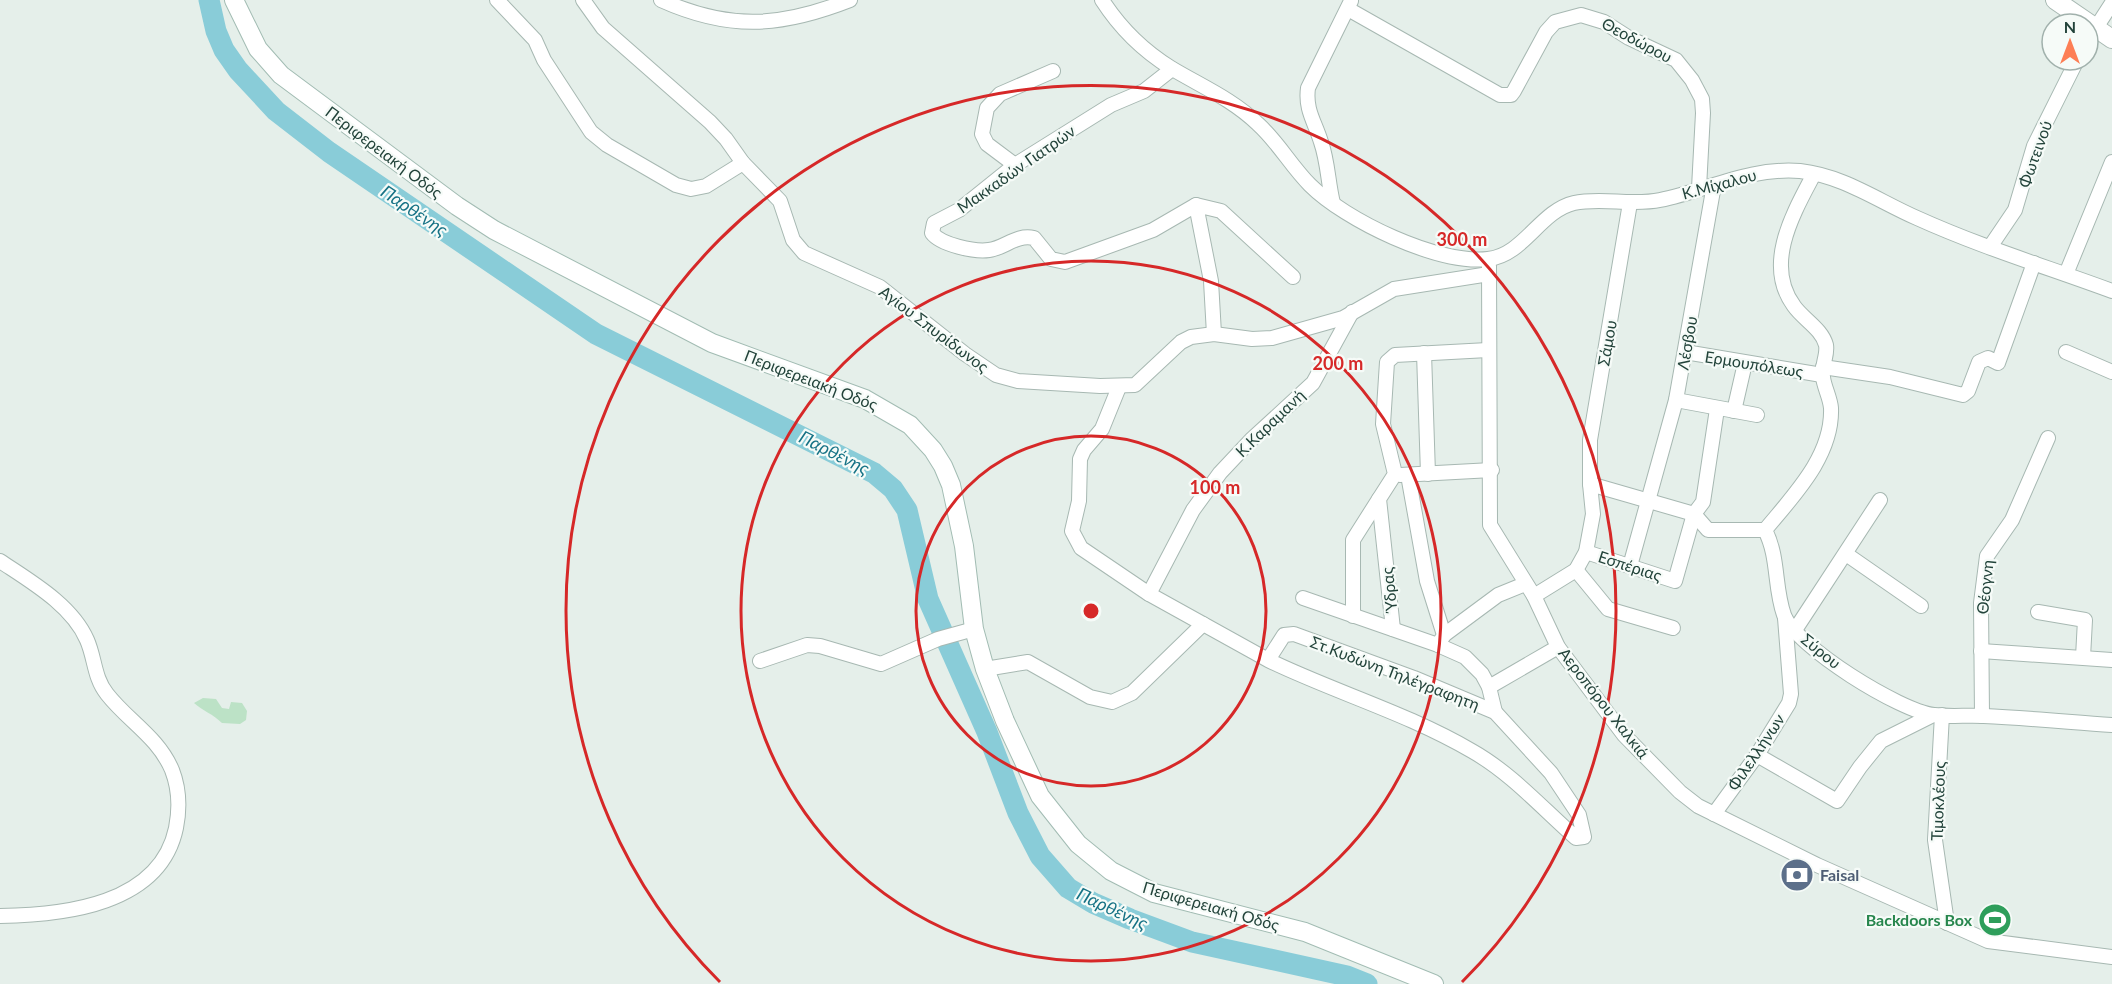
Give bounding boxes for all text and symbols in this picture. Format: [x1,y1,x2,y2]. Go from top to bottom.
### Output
north arrow [2040,12,2100,72]
street label: Θεοδώρου [1599,13,1676,66]
text: N [2064,17,2076,36]
street label: Περιφερειακή Οδός [322,102,447,202]
street label: Φωτεινού [2014,118,2055,190]
street label: Μακκαδών Γιατρών [953,121,1078,216]
street label: Κ.Μίχαλου [1679,164,1758,203]
water label: Παρθένης [377,180,452,241]
text: 300 m [1437,228,1487,250]
street label: Αγίου Σπυρίδωνος [876,281,993,376]
street label: Λέσβου [1672,315,1701,371]
street label: Σάμου [1593,318,1620,367]
street label: Περιφερειακή Οδός [742,345,881,414]
street label: Ερμουπόλεως [1704,346,1805,381]
text: 200 m [1313,352,1363,374]
street label: Κ.Καραμανή [1231,385,1308,460]
water label: Παρθένης [796,425,873,479]
text: 100 m [1190,476,1240,498]
street label: Εσπέριας [1596,546,1665,585]
street label: Θέογνη [1972,559,1997,615]
street label: Ύδρας [1377,566,1401,615]
centre of rings [1081,601,1101,621]
street label: Σύρου [1798,629,1845,672]
street label: Στ.Κυδώνη Τηλέγραφητη [1308,631,1482,714]
street label: Αεροπόρου Χαλκιά [1555,644,1654,762]
street label: Φιλελλήνων [1723,710,1788,794]
street label: Τιμοκλέους [1927,760,1948,841]
bank icon: Faisal [1779,857,1815,893]
place label: Faisal [1820,865,1859,884]
street label: Περιφερειακή Οδός [1141,877,1282,934]
water label: Παρθένης [1074,882,1152,934]
sports icon: Backdoors Box [1977,902,2013,938]
place label: Backdoors Box [1866,910,1973,929]

